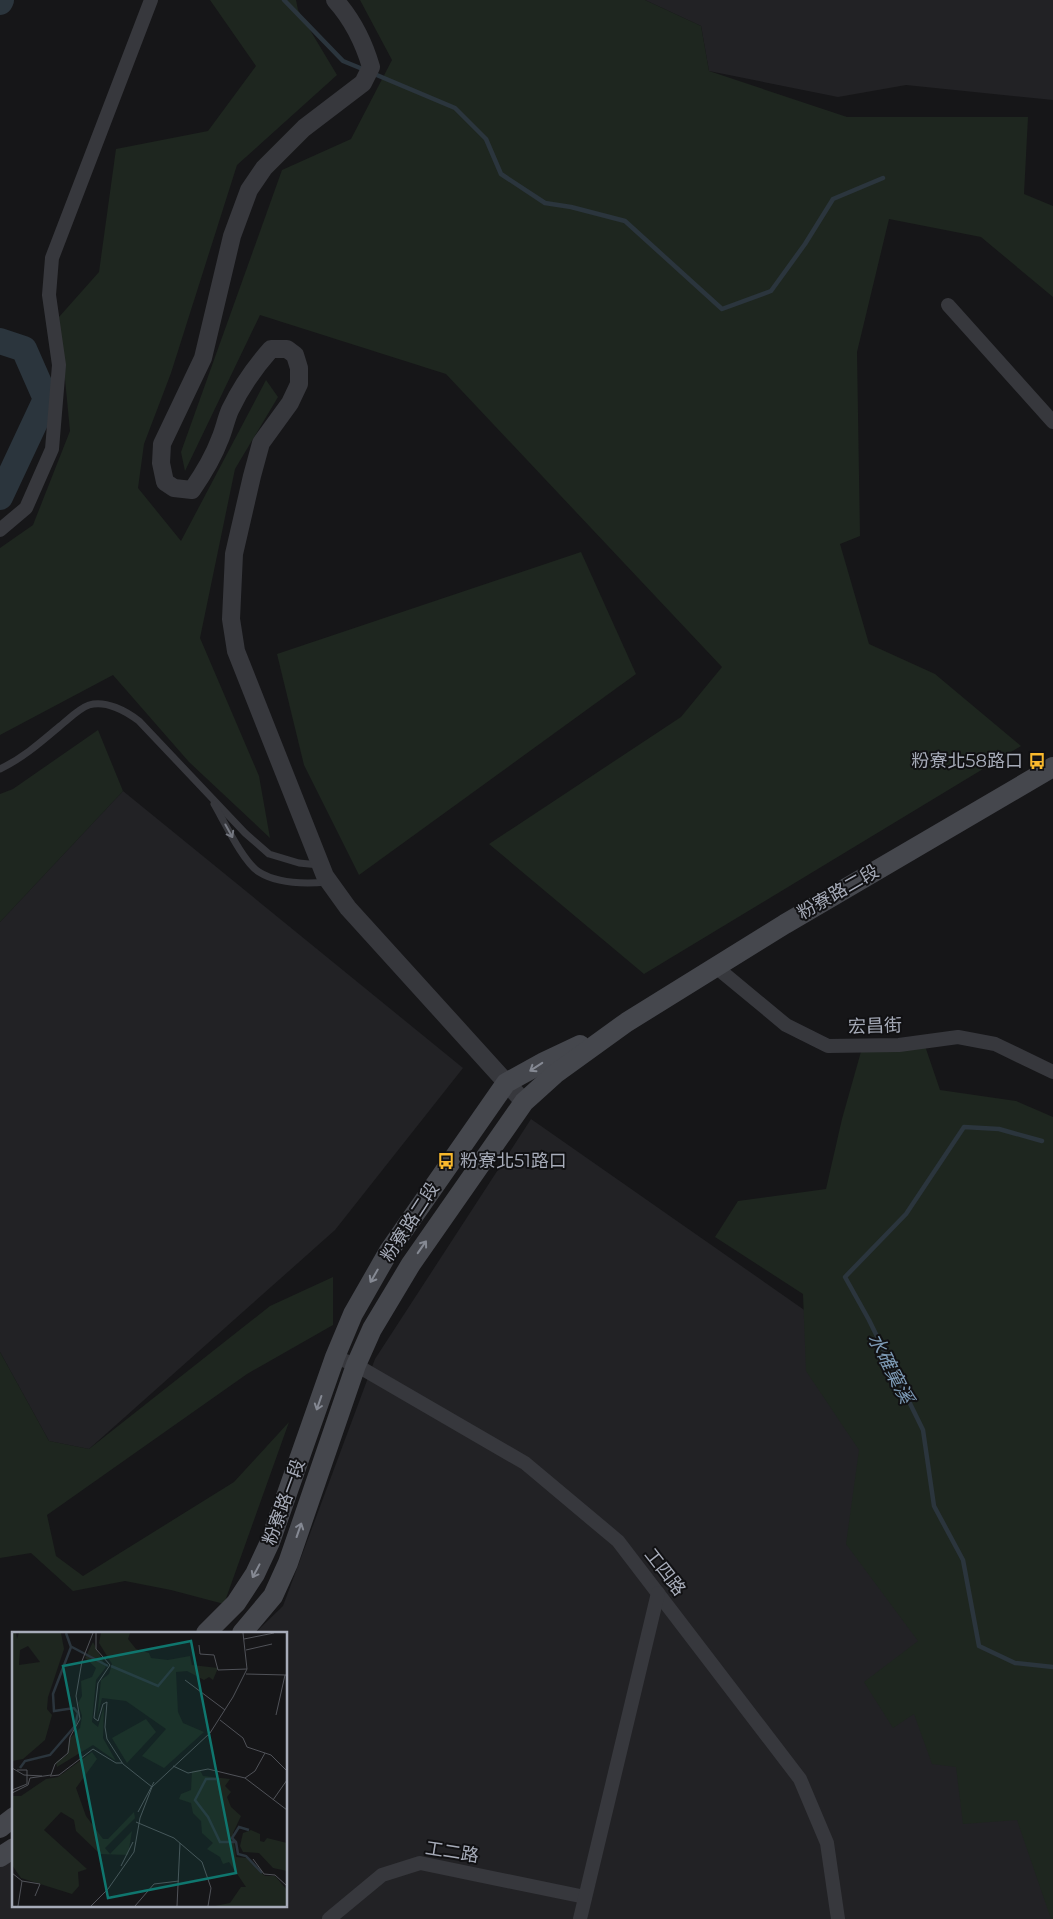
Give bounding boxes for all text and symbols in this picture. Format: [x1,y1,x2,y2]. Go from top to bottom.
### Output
place label: 粉寮北58路口 [911,750,1023,772]
bus stop icon: 粉寮北58路口 [1027,751,1047,771]
one-way arrow [225,823,235,837]
street label: 粉寮路二段 [794,860,882,924]
street label: 宏昌街 [848,1014,902,1038]
one-way arrow [529,1062,543,1072]
place label: 粉寮北51路口 [460,1150,567,1172]
bus stop icon: 粉寮北51路口 [436,1151,456,1171]
street label: 粉寮路二段 [376,1178,444,1266]
one-way arrow [417,1240,427,1254]
one-way arrow [369,1269,379,1283]
water label: 水確窠溪 [863,1329,919,1410]
one-way arrow [314,1395,323,1410]
street label: 粉寮路一段 [258,1456,310,1548]
one-way arrow [295,1523,305,1539]
street label: 工四路 [640,1544,690,1600]
one-way arrow [251,1563,260,1578]
inset map [12,1632,288,1906]
street label: 工二路 [424,1837,480,1867]

